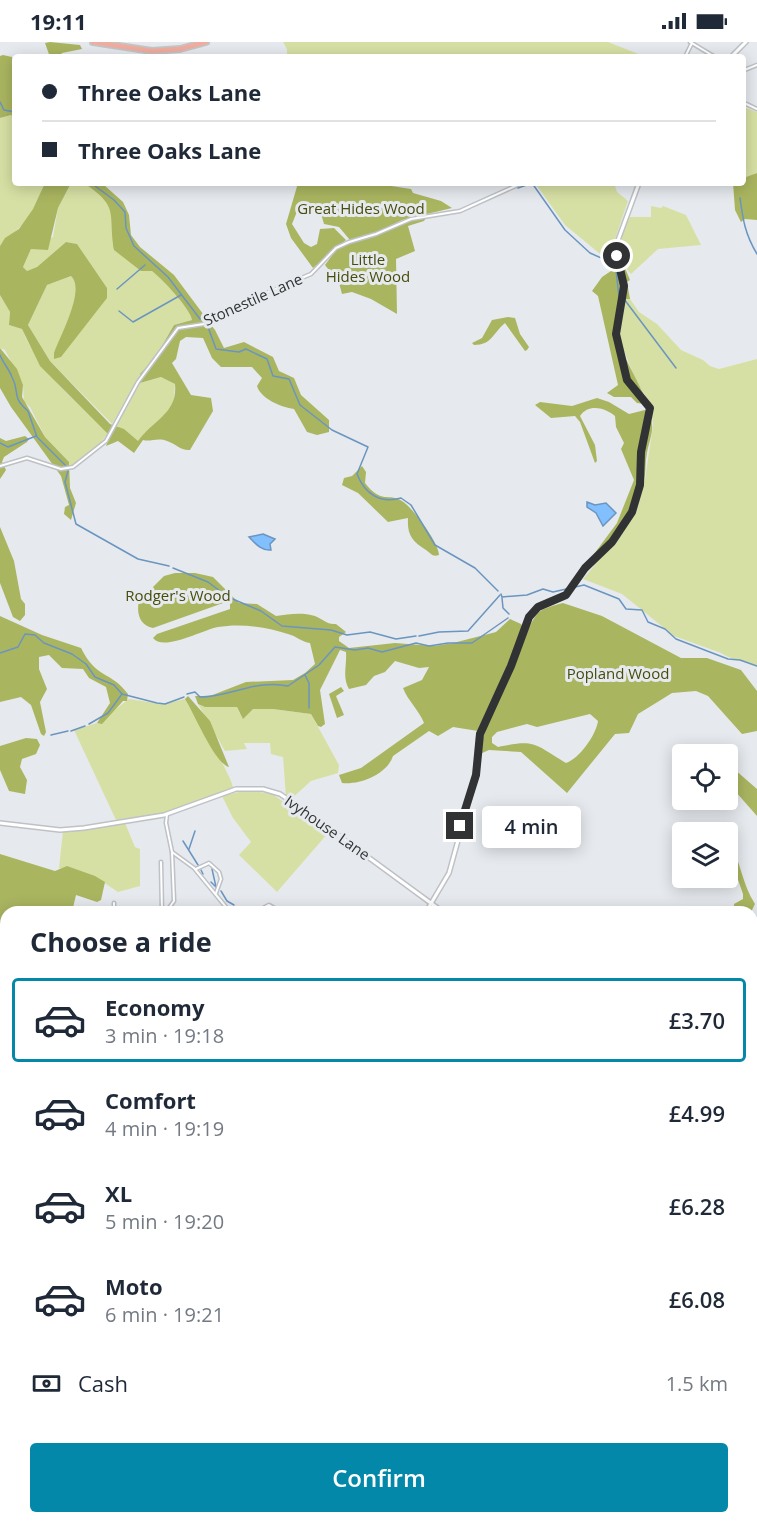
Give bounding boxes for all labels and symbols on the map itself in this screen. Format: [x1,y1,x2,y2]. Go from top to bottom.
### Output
park label: Great Hides Wood [297,198,425,218]
route start [603,242,630,269]
park label: Little Hides Wood [326,249,410,286]
street label: Stonestile Lane [200,268,305,330]
park label: Rodger's Wood [125,585,231,605]
park label: Popland Wood [567,663,669,683]
street label: Ivyhouse Lane [281,790,374,864]
callout: 4 min [481,805,580,847]
route end [446,812,473,839]

